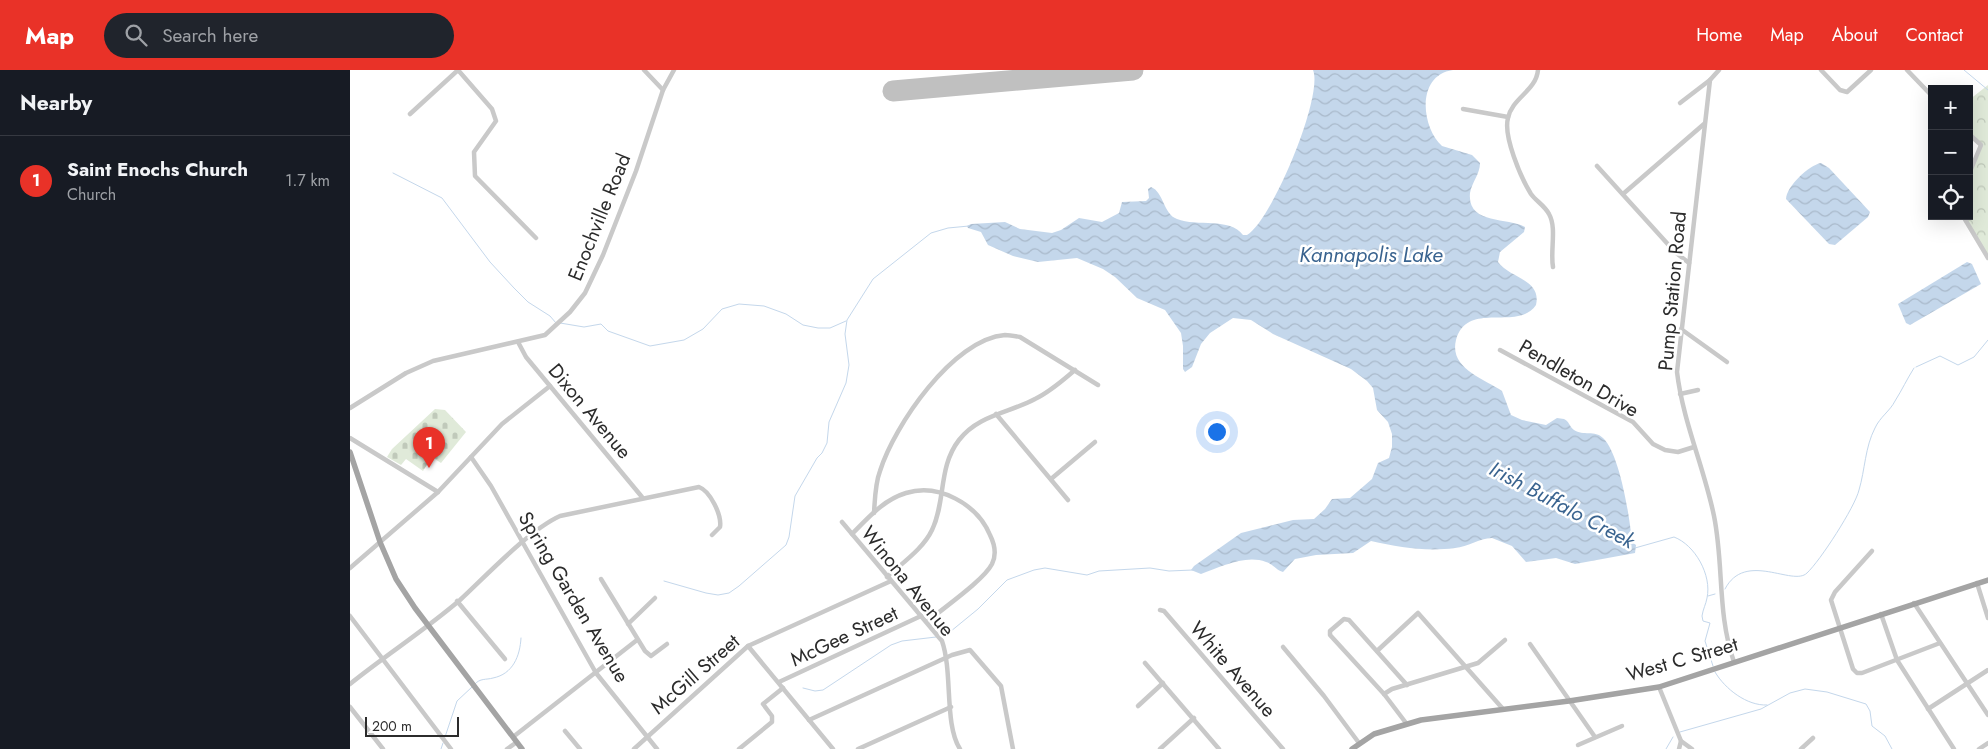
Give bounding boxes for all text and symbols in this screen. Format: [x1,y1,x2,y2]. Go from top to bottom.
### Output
search box [104,13,454,58]
text: Map [25,18,74,53]
icon: search [122,21,150,49]
text: Search here [162,22,258,49]
text: Home [1696,22,1742,48]
text: Map [1770,22,1804,48]
text: About [1832,22,1877,48]
text: Contact [1905,22,1963,48]
map controls [1928,85,1973,220]
button: + [1928,85,1973,130]
text: Nearby [20,88,92,118]
button: − [1928,130,1973,175]
street label: Enochville Road [561,149,638,285]
text: Saint Enochs Church [67,156,248,183]
text: 1 [32,169,40,192]
text: 1.7 km [285,169,330,192]
button: locate [1928,175,1973,220]
text: Church [67,183,116,206]
street label: Pump Station Road [1651,210,1694,372]
water label: Kannapolis Lake [1299,240,1443,270]
street label: Pendleton Drive [1513,332,1644,425]
street label: Dixon Avenue [541,357,638,465]
your location [1204,419,1230,445]
pin: 1 [413,427,445,468]
water label: Irish Buffalo Creek [1484,454,1641,556]
street label: Spring Garden Avenue [511,506,636,688]
street label: Winona Avenue [854,520,961,643]
street label: McGee Street [786,599,903,674]
street label: White Avenue [1183,615,1283,724]
street label: McGill Street [645,627,746,721]
street label: West C Street [1623,630,1741,689]
scale bar [365,714,459,737]
text: 200 m [372,716,412,736]

